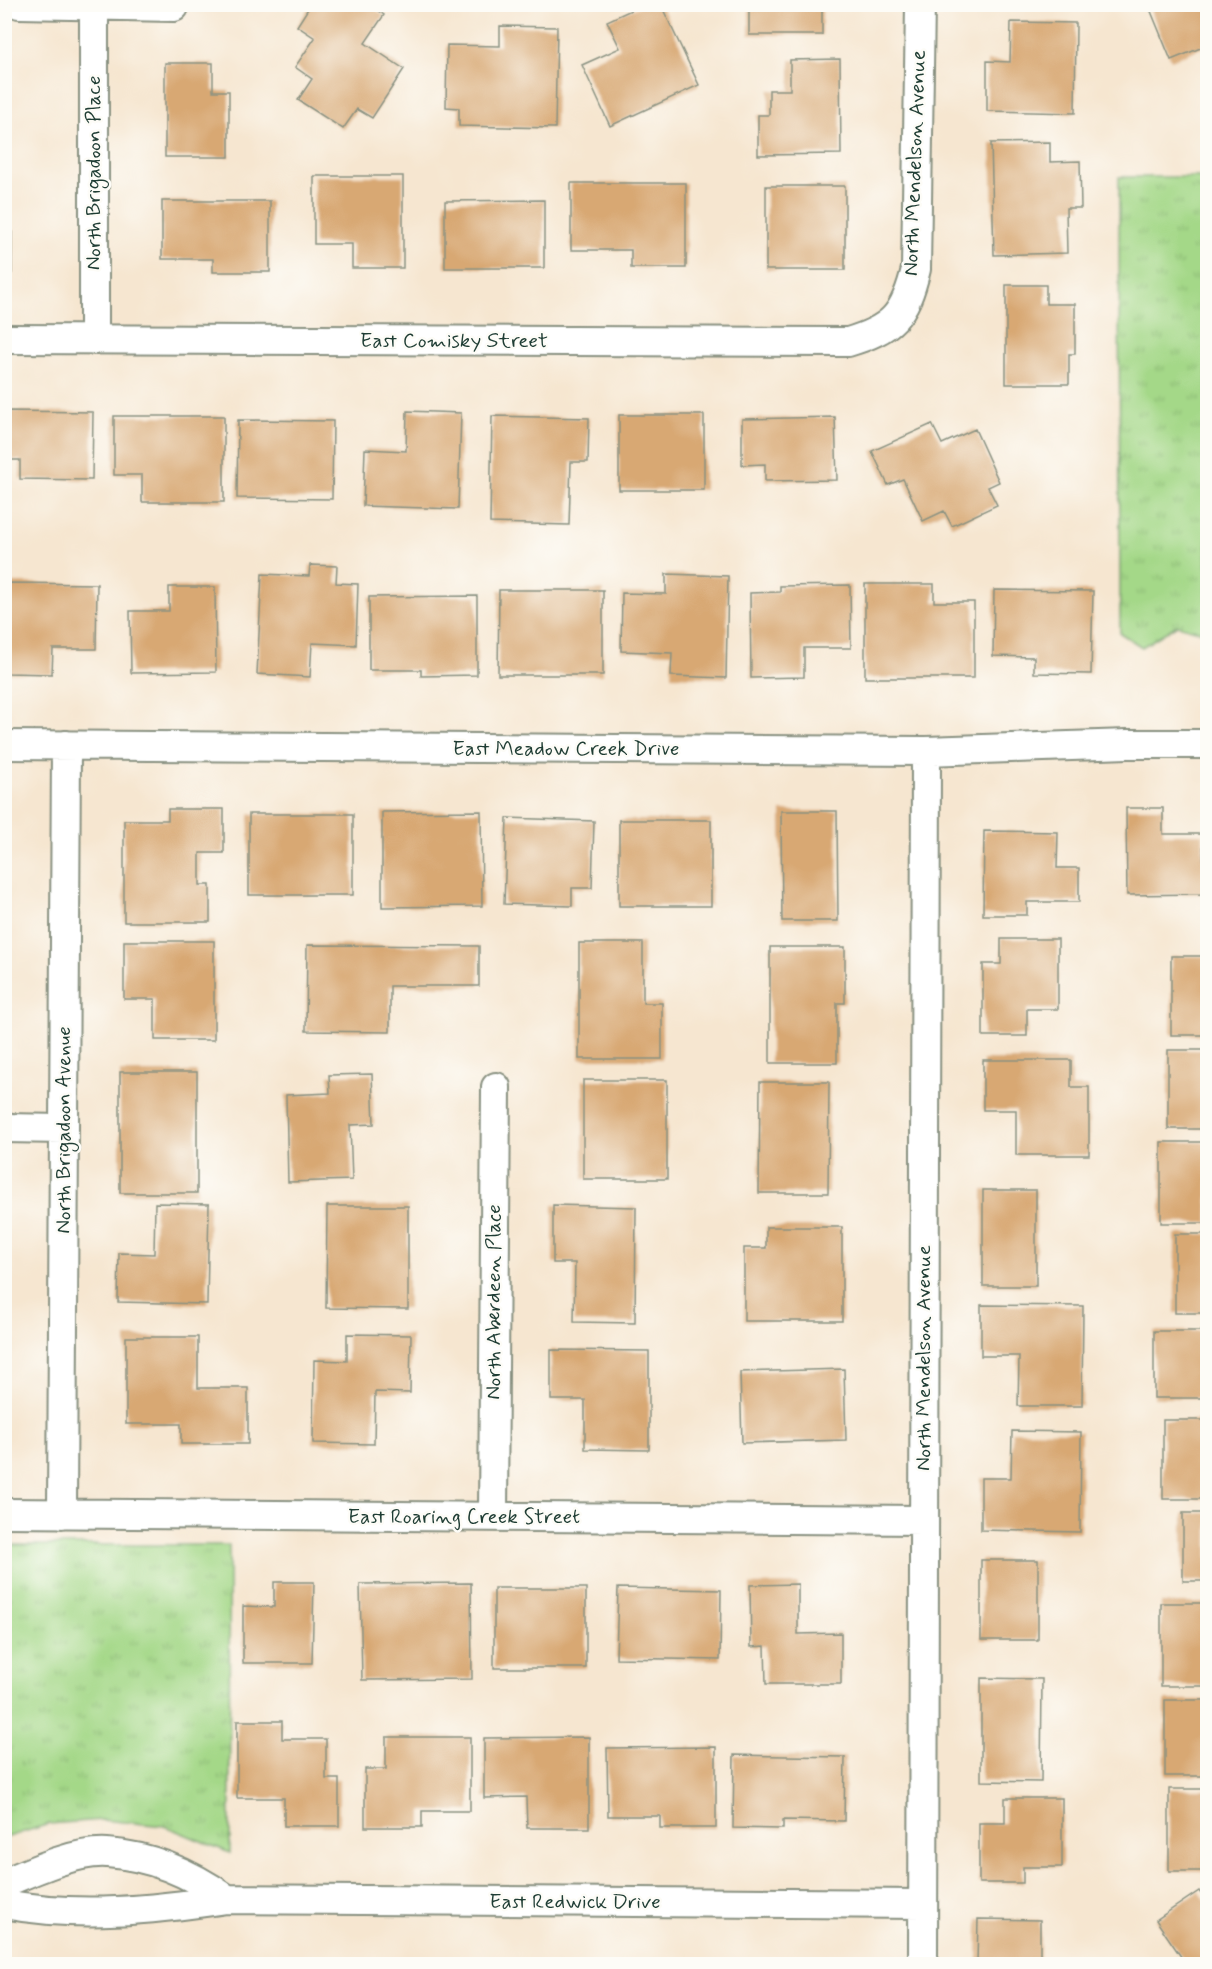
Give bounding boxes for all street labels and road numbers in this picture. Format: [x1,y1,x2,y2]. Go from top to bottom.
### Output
street label: North Mendelson Avenue [897,50,933,276]
street label: North Brigadoon Place [80,76,109,270]
street label: East Comisky Street [360,327,548,355]
street label: East Meadow Creek Drive [452,735,680,763]
street label: North Brigadoon Avenue [50,1026,79,1234]
street label: North Aberdeen Place [480,1204,508,1400]
street label: North Mendelson Avenue [910,1245,938,1471]
street label: East Roaring Creek Street [348,1503,580,1531]
street label: East Redwick Drive [489,1888,661,1916]

